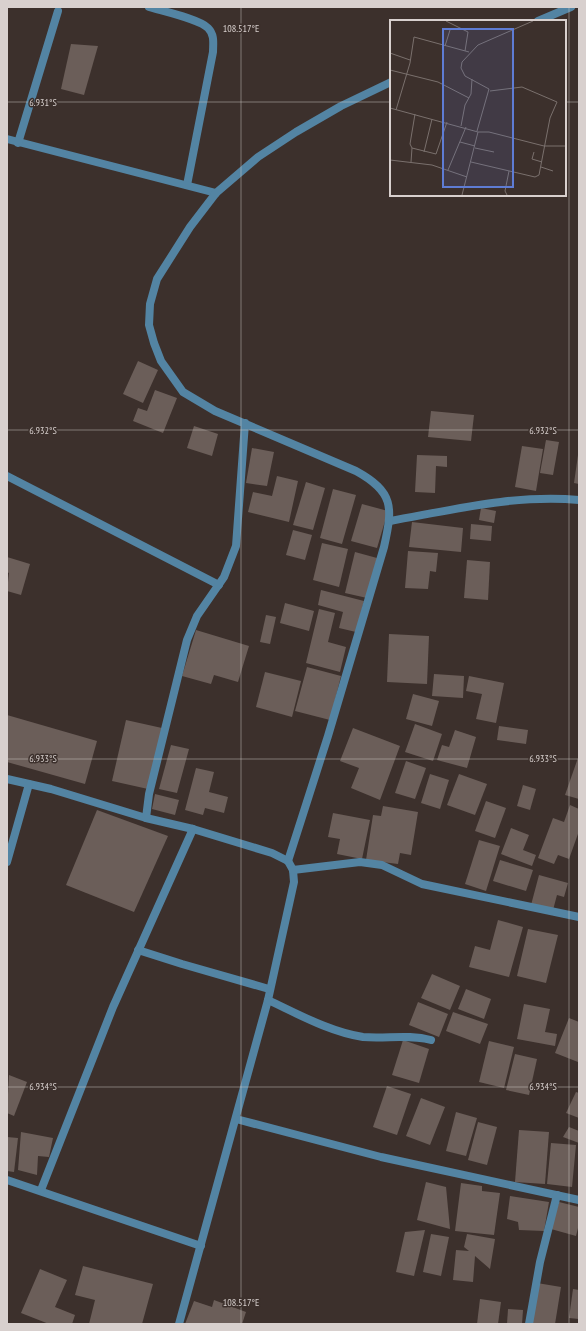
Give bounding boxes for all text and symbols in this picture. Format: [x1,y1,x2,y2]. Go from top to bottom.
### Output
inset map [390,20,566,196]
text: 108.517°E [223,22,259,35]
text: 6.931°S [29,96,57,109]
text: 6.932°S [29,424,57,437]
text: 6.932°S [529,424,557,437]
text: 6.933°S [29,752,57,765]
text: 6.933°S [529,752,557,765]
text: 6.934°S [29,1080,57,1093]
text: 6.934°S [529,1080,557,1093]
text: 108.517°E [223,1296,259,1309]

